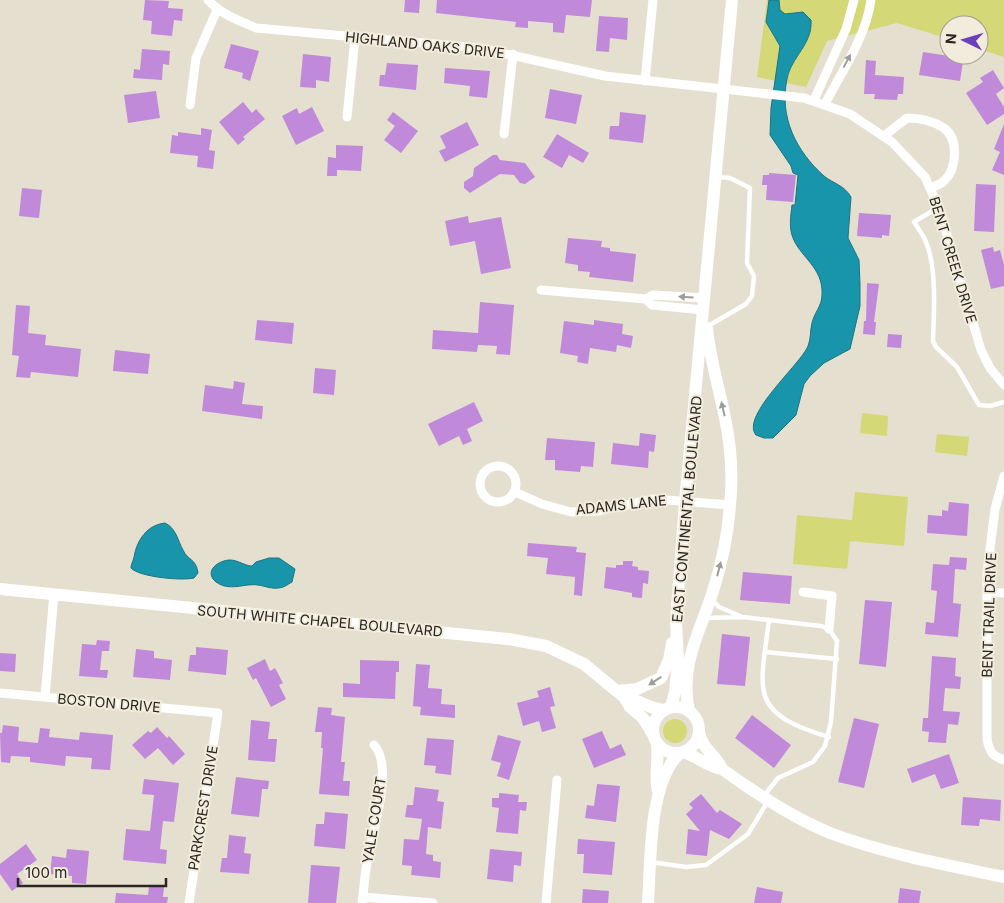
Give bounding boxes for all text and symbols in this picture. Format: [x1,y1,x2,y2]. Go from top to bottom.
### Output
north arrow [939,15,989,65]
street label: HIGHLAND OAKS DRIVE [345,28,506,61]
text: N [942,33,959,45]
one-way arrow [843,54,851,68]
street label: BENT CREEK DRIVE [926,195,981,325]
one-way arrow [678,293,694,301]
street label: EAST CONTINENTAL BOULEVARD [668,395,705,623]
one-way arrow [719,401,727,416]
street label: ADAMS LANE [575,491,667,518]
street label: BENT TRAIL DRIVE [978,552,999,678]
one-way arrow [715,562,723,577]
street label: SOUTH WHITE CHAPEL BOULEVARD [197,601,444,640]
one-way arrow [648,676,661,685]
street label: BOSTON DRIVE [57,690,161,715]
street label: PARKCREST DRIVE [184,744,221,872]
street label: YALE COURT [358,775,389,865]
scale bar [18,856,165,888]
text: 100 m [25,863,67,882]

